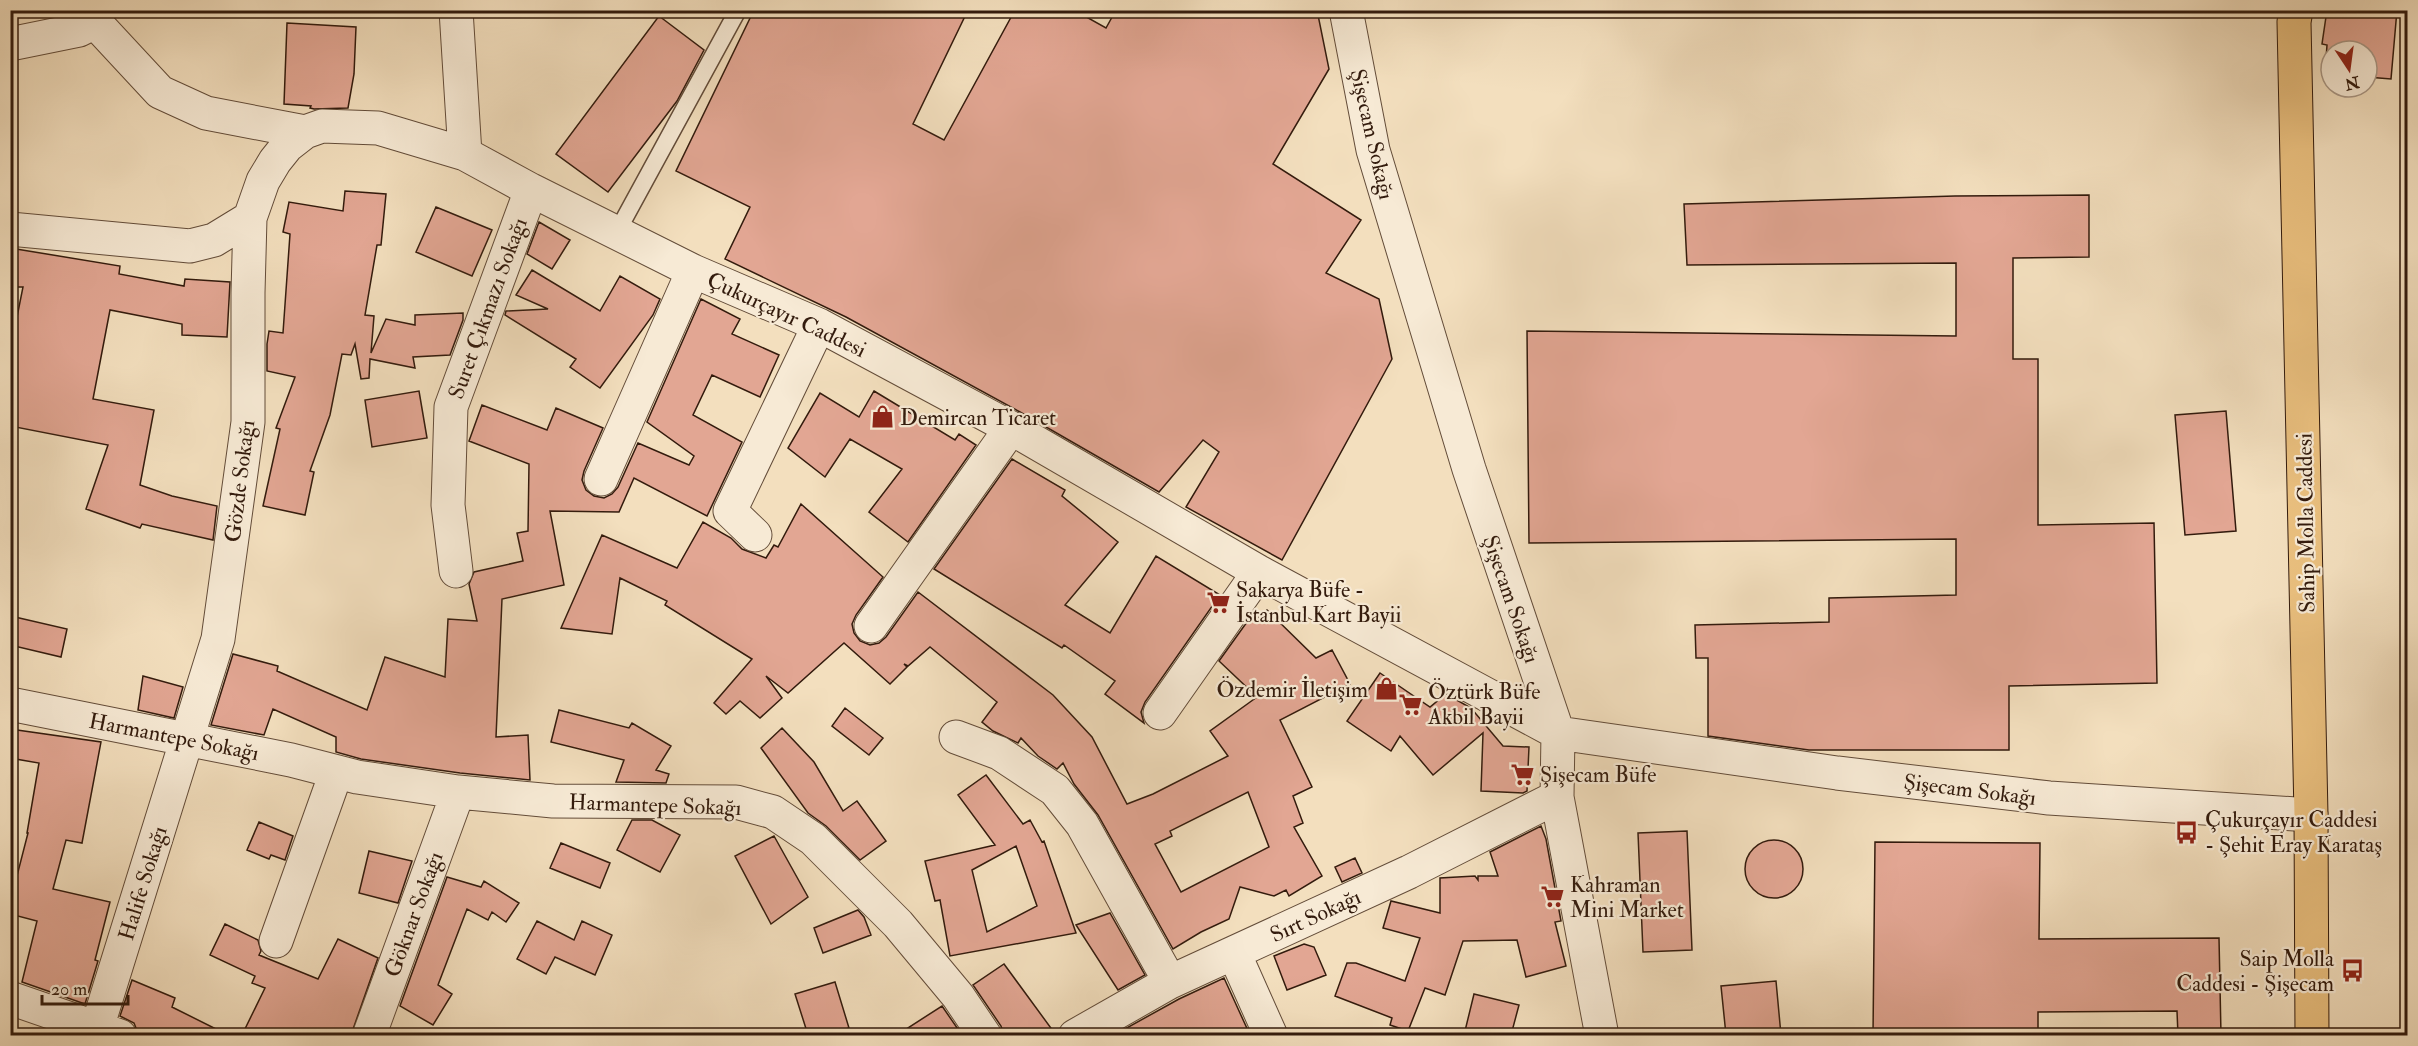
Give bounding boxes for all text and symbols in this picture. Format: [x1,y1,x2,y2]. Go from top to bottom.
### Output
north arrow [2319,39,2379,99]
street label: Şişecam Sokağı [1343,66,1401,202]
text: N [2342,71,2362,94]
street label: Suret Çıkmazı Sokağı [442,214,534,403]
street label: Çukurçayır Caddesi [702,266,871,364]
shop icon: Demircan Ticaret [869,404,895,430]
place label: Demircan Ticaret [900,404,1056,432]
street label: Gözde Sokağı [219,418,261,544]
street label: Sahip Molla Caddesi [2290,433,2323,613]
street label: Şişecam Sokağı [1476,532,1546,667]
place label: Sakarya Büfe - İstanbul Kart Bayii [1236,576,1401,629]
supermarket icon: Sakarya Büfe - İstanbul Kart Bayii [1205,589,1231,615]
place label: Özdemir İletişim [1217,676,1368,704]
shop icon: Özdemir İletişim [1373,676,1399,702]
place label: Öztürk Büfe Akbil Bayii [1427,678,1540,731]
supermarket icon: Öztürk Büfe Akbil Bayii [1397,691,1423,717]
street label: Harmantepe Sokağı [86,707,261,768]
supermarket icon: Şişecam Büfe [1509,761,1535,787]
place label: Şişecam Büfe [1540,761,1656,789]
street label: Şişecam Sokağı [1902,768,2038,812]
street label: Harmantepe Sokağı [568,788,742,823]
place label: Çukurçayır Caddesi - Şehit Eray Karataş [2205,806,2382,859]
bus stop icon: Çukurçayır Caddesi - Şehit Eray Karataş [2174,819,2200,845]
street label: Halife Sokağı [112,823,174,944]
street label: Göknar Sokağı [378,848,450,981]
place label: Kahraman Mini Market [1570,871,1684,924]
street label: Sırt Sokağı [1266,883,1365,949]
supermarket icon: Kahraman Mini Market [1539,884,1565,910]
place label: Saip Molla Caddesi - Şişecam [2176,945,2335,998]
bus stop icon: Saip Molla Caddesi - Şişecam [2339,958,2365,984]
scale bar [42,968,128,1006]
text: 20 m [51,978,87,1001]

